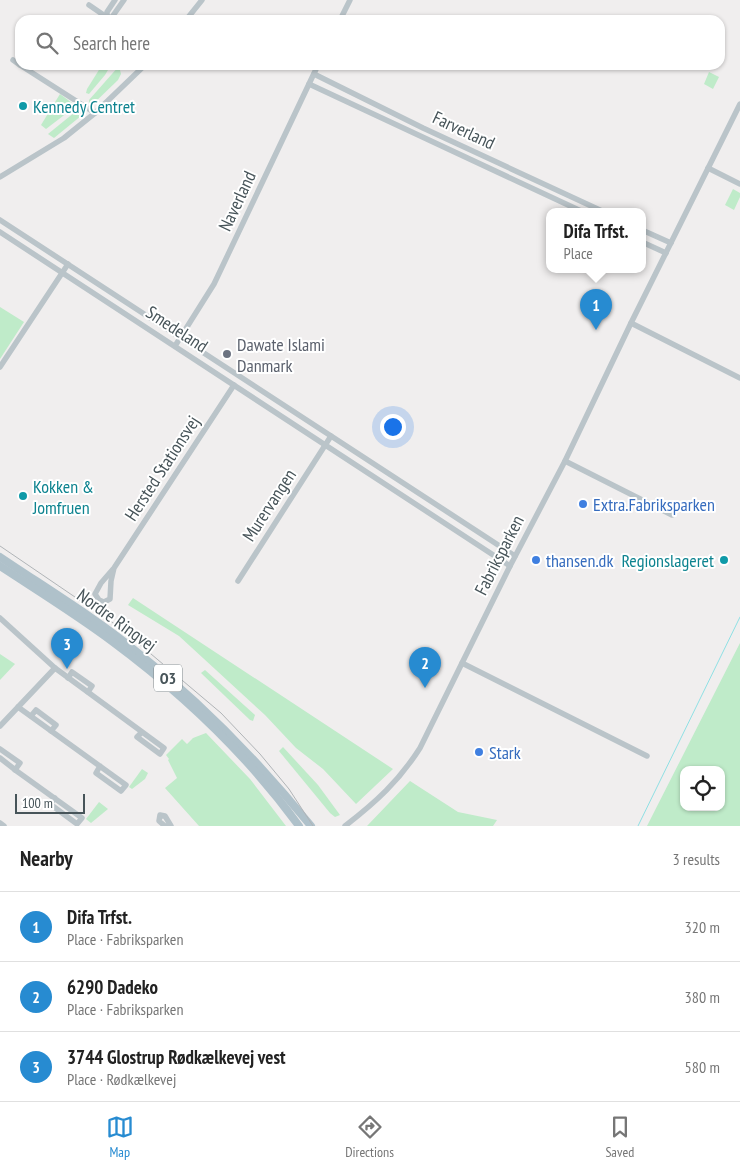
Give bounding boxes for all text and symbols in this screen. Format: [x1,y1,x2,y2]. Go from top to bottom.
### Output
search box [15,15,725,70]
icon: search [33,29,61,57]
text: Search here [73,31,150,55]
place label: Kennedy Centret [33,95,135,118]
marker: Kennedy Centret [17,100,29,112]
street label: Farverland [429,106,499,154]
street label: Naverland [213,167,261,235]
popup [546,208,646,273]
text: Difa Trfst. [564,219,628,243]
text: Place [564,243,593,263]
pin: 1 [580,289,612,330]
street label: Smedeland [142,301,212,357]
place label: Dawate Islami Danmark [237,333,325,377]
marker: Dawate Islami Danmark [221,348,233,360]
street label: Hersted Stationsvej [119,411,205,525]
your location [380,414,406,440]
street label: Murervangen [237,464,301,546]
place label: Kokken & Jomfruen [32,475,94,519]
marker: Kokken & Jomfruen [17,490,29,502]
place label: Extra.Fabriksparken [593,493,715,516]
marker: Extra.Fabriksparken [577,498,589,510]
street label: Fabriksparken [469,511,529,599]
place label: thansen.dk [546,549,613,572]
place label: Regionslageret [621,549,714,572]
marker: thansen.dk [530,554,542,566]
marker: Regionslageret [718,554,730,566]
street label: Nordre Ringvej [73,583,161,657]
pin: 3 [51,628,83,669]
pin: 2 [409,647,441,688]
road number: O3 [154,664,182,691]
place label: Stark [489,741,521,764]
marker: Stark [473,746,485,758]
map controls [680,766,725,811]
button: locate [680,766,725,811]
scale bar [15,791,85,814]
text: 100 m [22,794,53,812]
text: Nearby [20,845,73,872]
text: 3 results [673,849,720,869]
text: Difa Trfst. [67,905,132,929]
text: 1 [32,917,40,937]
text: 320 m [685,917,720,937]
text: Place · Fabriksparken [67,929,183,949]
text: 6290 Dadeko [67,975,158,999]
text: 2 [32,987,40,1007]
text: 380 m [685,987,720,1007]
text: Place · Fabriksparken [67,999,183,1019]
text: 3744 Glostrup Rødkælkevej vest [67,1045,286,1069]
text: 3 [32,1057,40,1077]
text: 580 m [685,1057,720,1077]
text: Place · Rødkælkevej [67,1069,176,1089]
tab: Map [106,1113,134,1161]
tab: Directions [345,1113,394,1161]
tab: Saved [605,1113,634,1161]

